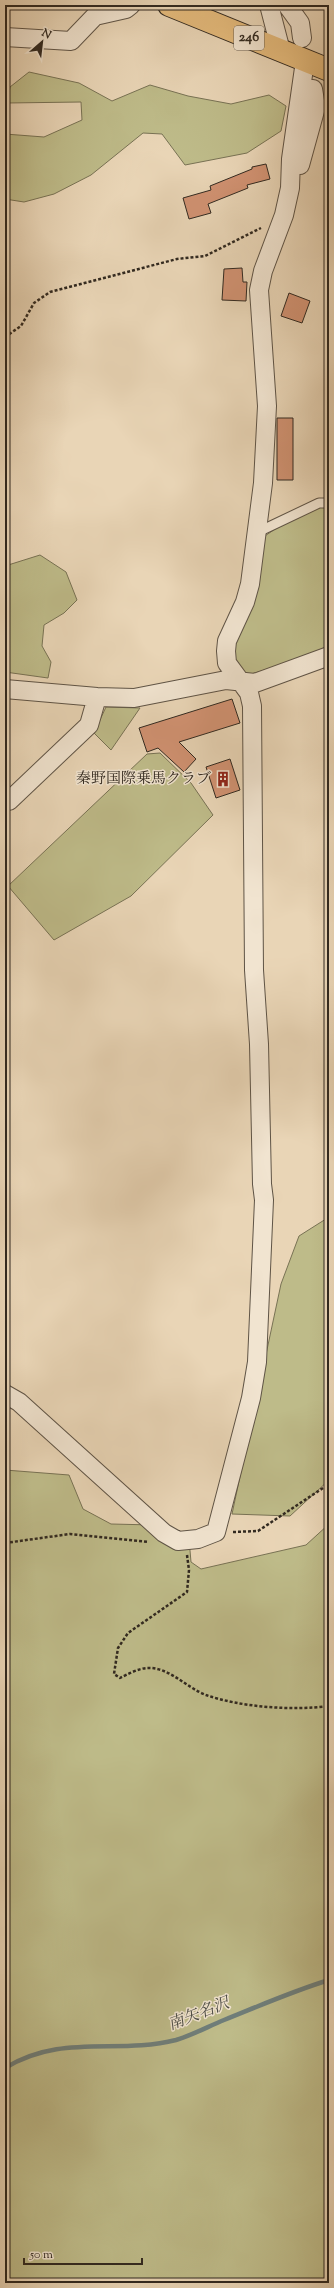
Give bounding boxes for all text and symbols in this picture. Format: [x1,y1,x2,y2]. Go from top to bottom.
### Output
north arrow [22,22,62,62]
text: N [38,24,54,43]
road number: 246 [234,26,264,50]
place label: 秦野国際乗馬クラブ [76,769,211,790]
building icon: 秦野国際乗馬クラブ [214,770,232,788]
water label: 南矢名沢 [165,1992,235,2037]
scale bar [24,2240,142,2266]
text: 50 m [29,2246,53,2264]

